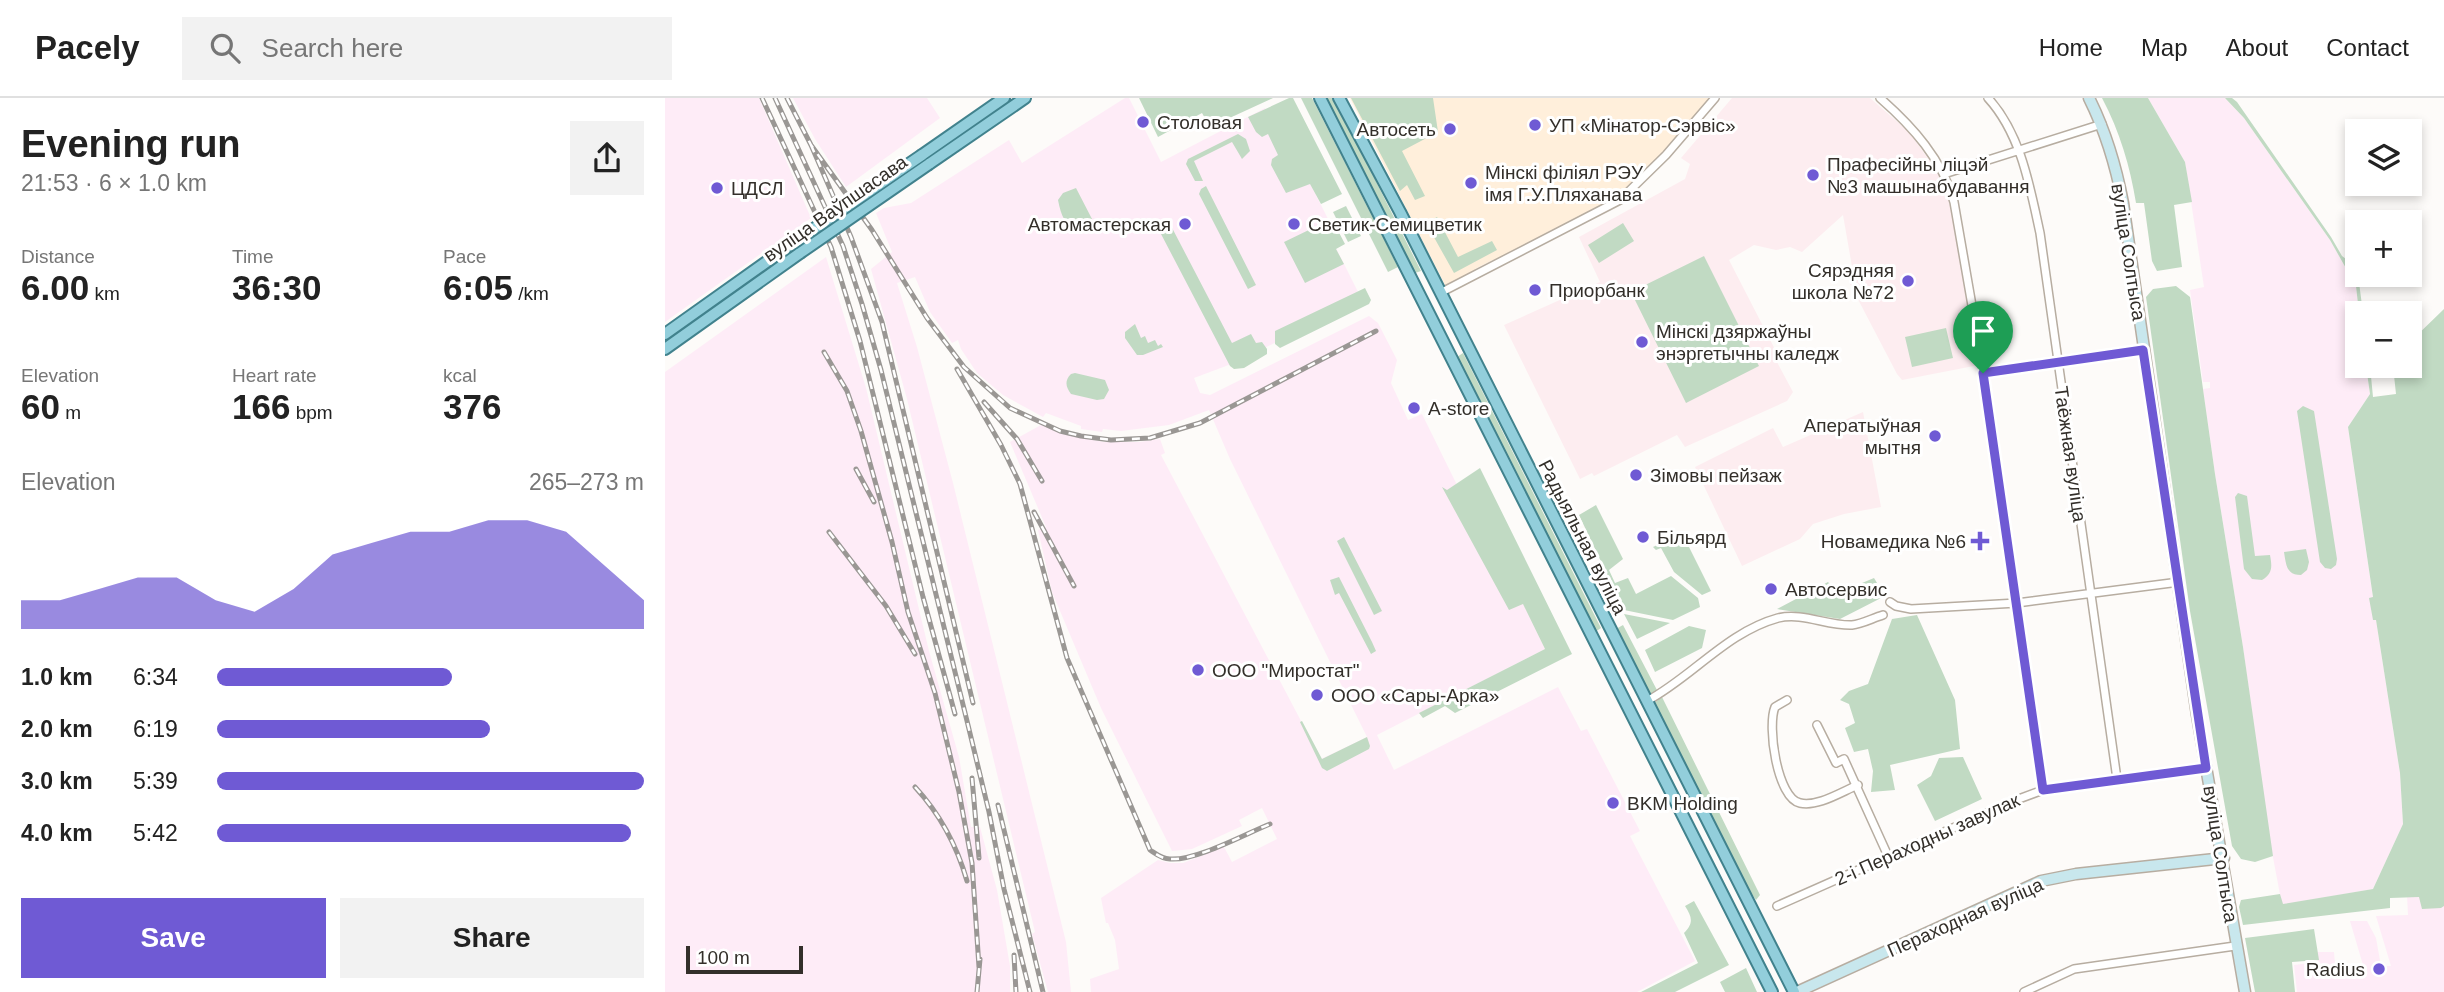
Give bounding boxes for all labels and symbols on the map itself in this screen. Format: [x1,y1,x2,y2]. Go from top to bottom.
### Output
place label: Столовая [1157,112,1242,133]
marker: Столовая [1135,114,1151,130]
place label: УП «Мінатор-Сэрвіс» [1549,115,1736,136]
marker: УП «Мінатор-Сэрвіс» [1527,117,1543,133]
place label: Автосеть [1357,119,1436,140]
marker: Автосеть [1442,121,1458,137]
street label: вуліца Ваўпшасава [760,151,911,266]
place label: Прафесійны ліцэй №3 машынабудавання [1827,154,2030,197]
place label: Мінскі філіял РЭУ імя Г.У.Пляханава [1485,162,1644,205]
marker: Прафесійны ліцэй №3 машынабудавання [1805,167,1821,183]
marker: Мінскі філіял РЭУ імя Г.У.Пляханава [1463,175,1479,191]
place label: ЦДСЛ [731,178,783,199]
marker: ЦДСЛ [709,180,725,196]
street label: вуліца Солтыса [2107,182,2150,322]
place label: Автомастерская [1028,214,1171,235]
place label: Светик-Семицветик [1308,214,1482,235]
marker: Автомастерская [1177,216,1193,232]
marker: Светик-Семицветик [1286,216,1302,232]
place label: Сярэдняя школа №72 [1792,260,1894,303]
marker: Сярэдняя школа №72 [1900,273,1916,289]
place label: Приорбанк [1549,280,1645,301]
marker: Приорбанк [1527,282,1543,298]
pin [1953,301,2013,373]
place label: Мінскі дзяржаўны энэргетычны каледж [1656,321,1839,364]
marker: Мінскі дзяржаўны энэргетычны каледж [1634,334,1650,350]
street label: Таёжная вуліца [2051,385,2090,524]
place label: А-store [1428,398,1489,419]
marker: А-store [1406,400,1422,416]
place label: Аператыўная мытня [1804,415,1921,458]
marker: Аператыўная мытня [1927,428,1943,444]
street label: Радыяльная вуліца [1534,456,1631,618]
place label: Зімовы пейзаж [1650,465,1782,486]
marker: Зімовы пейзаж [1628,467,1644,483]
place label: Більярд [1657,527,1726,548]
marker: Більярд [1635,529,1651,545]
place label: Новамедика №6 [1821,531,1966,552]
marker: Новамедика №6 [1972,533,1988,549]
place label: Автосервис [1785,579,1887,600]
marker: Автосервис [1763,581,1779,597]
place label: ООО "Миростат" [1212,660,1360,681]
marker: ООО "Миростат" [1190,662,1206,678]
place label: ООО «Сары-Арка» [1331,685,1499,706]
marker: ООО «Сары-Арка» [1309,687,1325,703]
street label: вуліца Солтыса [2199,784,2242,924]
street label: 2-і Пераходны завулак [1832,789,2023,890]
place label: BKM Holding [1627,793,1738,814]
marker: BKM Holding [1605,795,1621,811]
street label: Пераходная вуліца [1884,874,2047,961]
scale bar [686,943,803,975]
place label: Radius [2306,959,2365,980]
marker: Radius [2371,961,2387,977]

